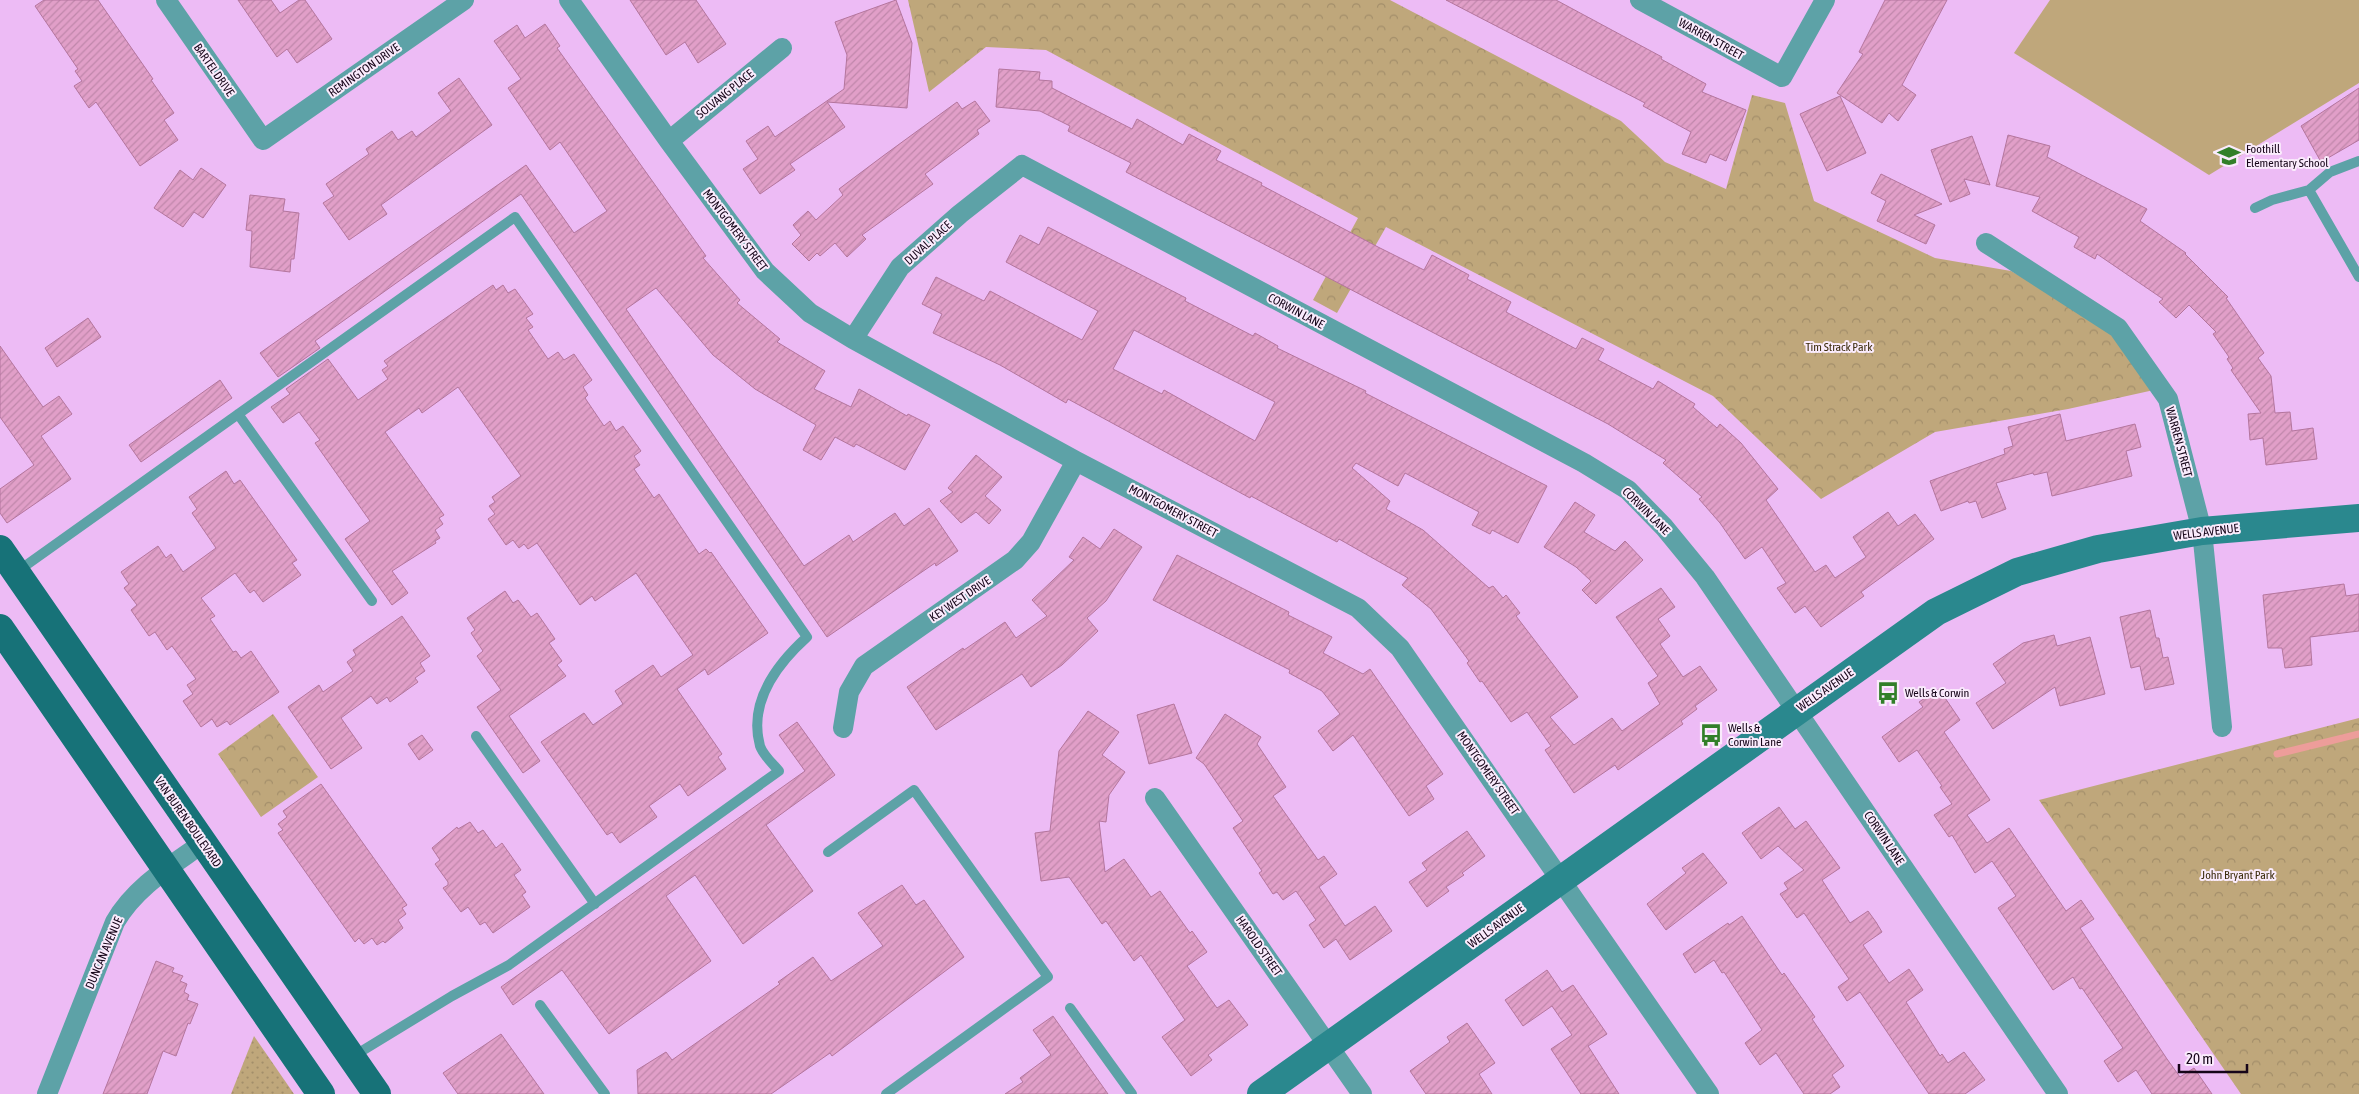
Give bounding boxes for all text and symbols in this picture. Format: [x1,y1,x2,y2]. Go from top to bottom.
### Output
street label: WARREN STREET [1676,15,1747,63]
street label: REMINGTON DRIVE [326,40,402,100]
street label: BARTEL DRIVE [191,41,237,99]
street label: SOLVANG PLACE [694,67,756,121]
place label: Foothill Elementary School [2246,142,2329,170]
school or university icon: Foothill Elementary School [2216,143,2242,169]
street label: MONTGOMERY STREET [700,187,771,274]
street label: DUVAL PLACE [902,218,954,268]
street label: CORWIN LANE [1266,290,1326,332]
park label: Tim Strack Park [1806,340,1873,354]
street label: WARREN STREET [2163,405,2195,479]
street label: MONTGOMERY STREET [1126,482,1220,541]
street label: CORWIN LANE [1619,484,1673,538]
street label: WELLS AVENUE [2173,521,2239,543]
street label: KEY WEST DRIVE [927,573,993,625]
street label: WELLS AVENUE [1794,665,1856,715]
bus stop icon: Wells & Corwin [1875,680,1901,706]
place label: Wells & Corwin [1905,686,1969,700]
place label: Wells & Corwin Lane [1728,721,1781,749]
bus stop icon: Wells & Corwin Lane [1698,722,1724,748]
street label: MONTGOMERY STREET [1454,729,1522,818]
street label: VAN BUREN BOULEVARD [152,774,224,870]
street label: CORWIN LANE [1861,809,1907,867]
park label: John Bryant Park [2201,868,2275,882]
street label: WELLS AVENUE [1465,901,1527,951]
street label: HAROLD STREET [1233,913,1285,980]
street label: DUNCAN AVENUE [83,915,125,991]
scale bar [2179,1042,2246,1074]
text: 20 m [2186,1050,2213,1067]

